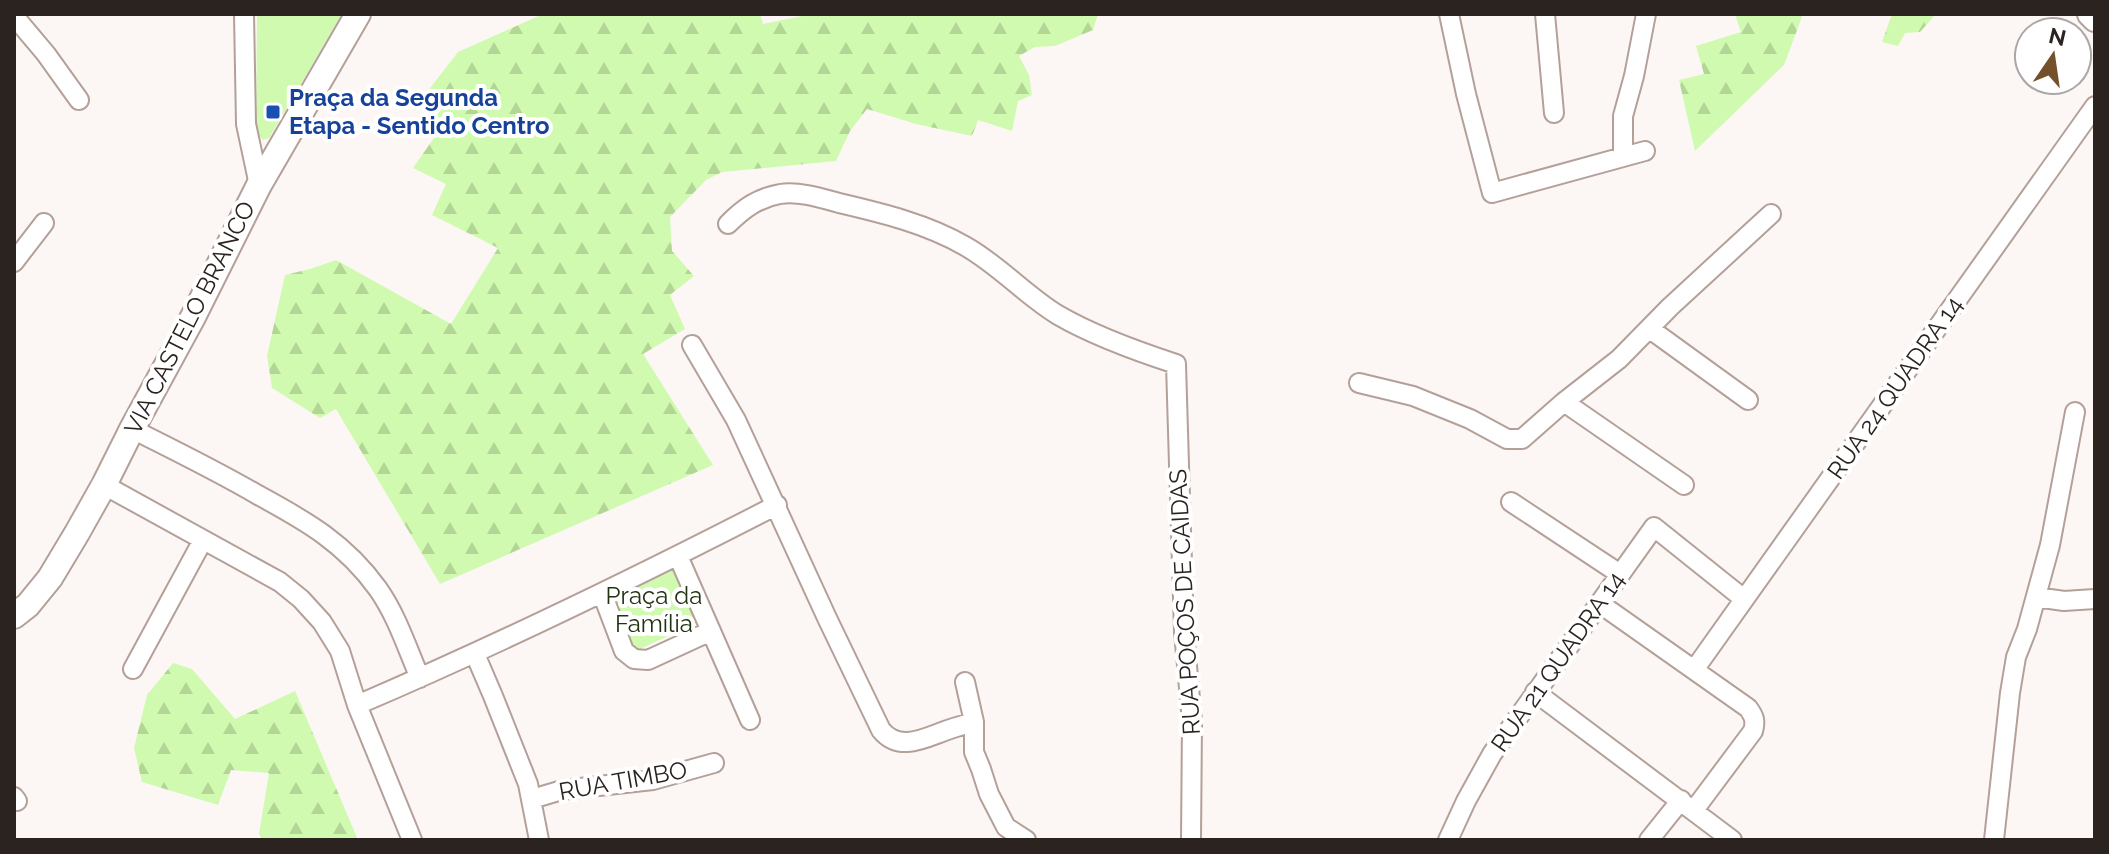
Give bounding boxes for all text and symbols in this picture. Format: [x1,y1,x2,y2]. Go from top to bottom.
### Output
north arrow [2013,16,2093,96]
text: N [2046,22,2069,51]
place label: Praça da Segunda Etapa - Sentido Centro [289,83,550,140]
marker: Praça da Segunda Etapa - Sentido Centro [264,103,282,121]
street label: VIA CASTELO BRANCO [118,196,261,439]
street label: RUA 24 QUADRA 14 [1821,291,1968,484]
street label: RUA POÇOS DE CAIDAS [1163,468,1206,736]
street label: RUA 21 QUADRA 14 [1485,566,1631,757]
park label: Praça da Família [606,581,702,638]
street label: RUA TIMBO [557,755,689,806]

